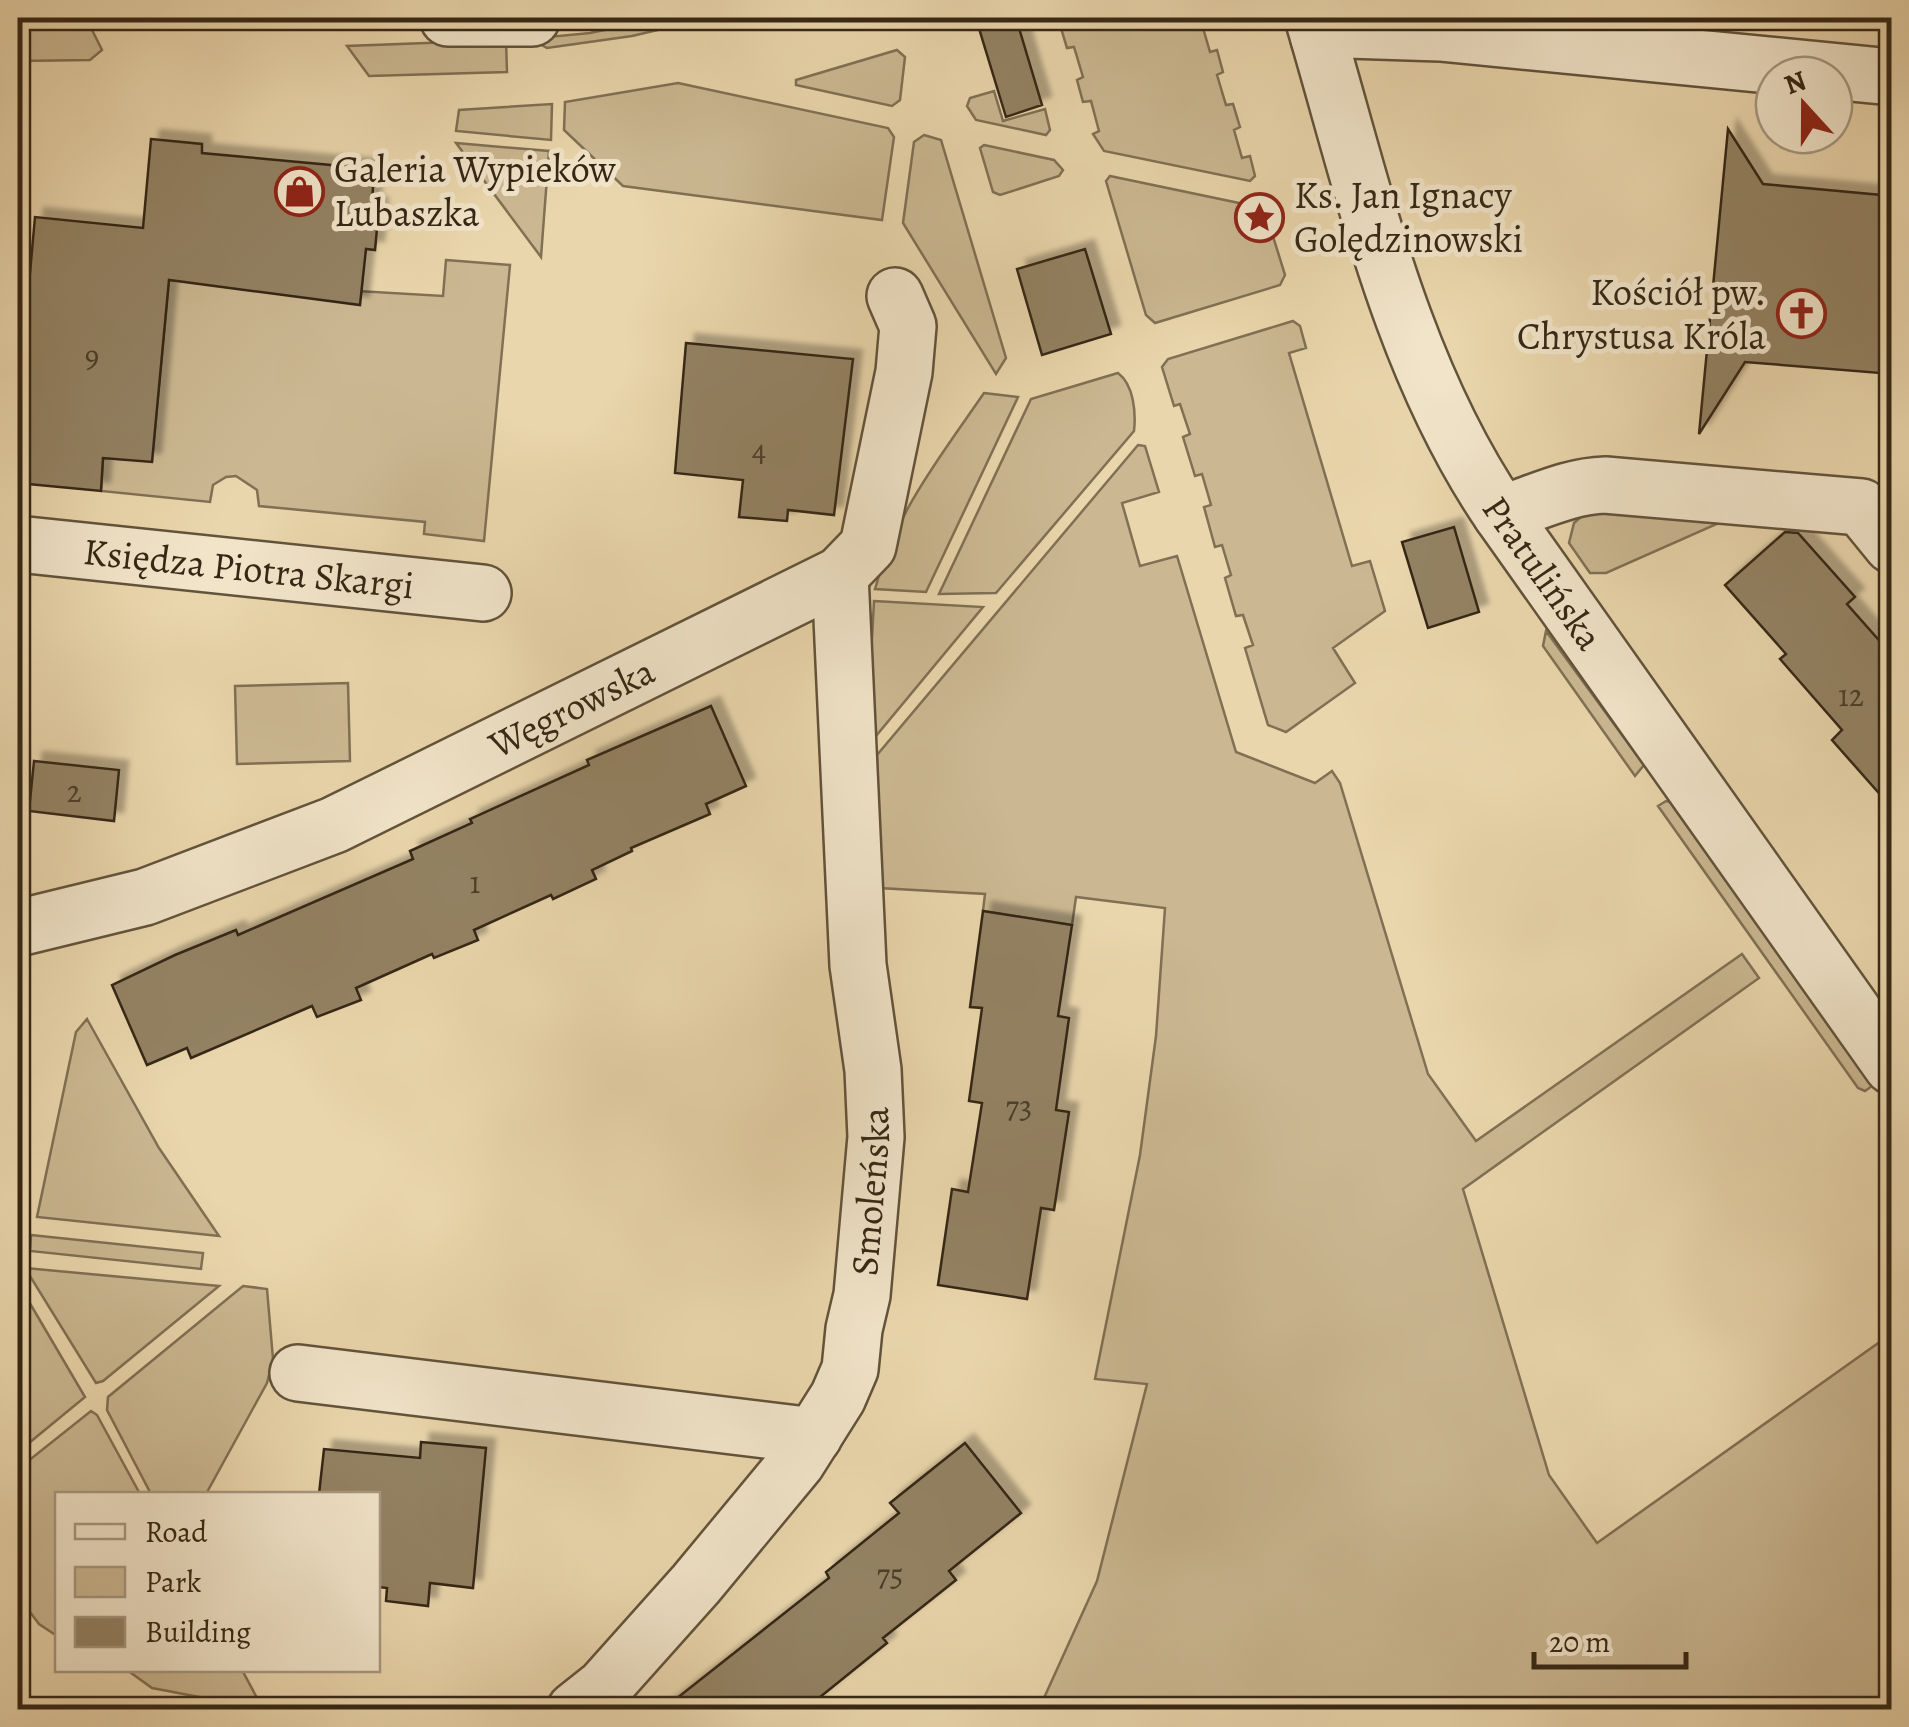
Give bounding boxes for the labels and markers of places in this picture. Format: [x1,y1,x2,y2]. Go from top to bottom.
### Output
place label: Galeria Wypieków Lubaszka [334,143,616,239]
shop icon: Galeria Wypieków Lubaszka [273,165,325,217]
place label: Ks. Jan Ignacy Golędzinowski [1294,169,1523,265]
place icon: Ks. Jan Ignacy Golędzinowski [1233,191,1285,243]
place label: Kościół pw. Chrystusa Króla [1517,266,1766,362]
church icon: Kościół pw. Chrystusa Króla [1775,288,1827,340]

